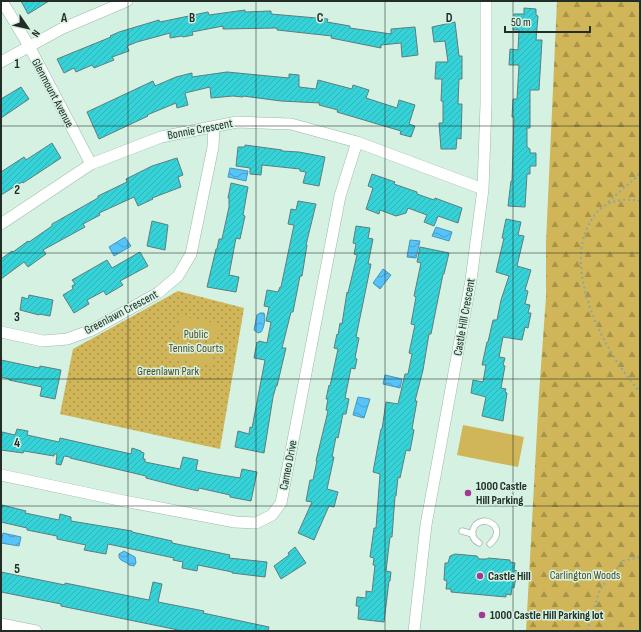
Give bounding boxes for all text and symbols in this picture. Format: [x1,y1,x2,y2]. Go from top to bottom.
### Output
north arrow [8,8,48,48]
scale bar [505,8,590,34]
text: A [60,10,68,26]
text: B [189,10,195,26]
text: C [317,10,324,26]
text: D [446,10,453,26]
text: 50 m [511,15,531,30]
text: N [29,27,43,39]
text: 1 [14,56,20,72]
street label: Glenmount Avenue [28,56,77,130]
street label: Bonnie Crescent [166,116,234,143]
text: 2 [14,182,20,198]
street label: Castle Hill Crescent [450,277,479,357]
street label: Greenlawn Crescent [82,287,161,338]
text: 3 [14,309,20,325]
park label: Public Tennis Courts [169,327,223,356]
park label: Greenlawn Park [137,364,199,379]
text: 4 [14,435,20,451]
street label: Cameo Drive [276,439,301,491]
place label: 1000 Castle Hill Parking [476,479,527,508]
marker: 1000 Castle Hill Parking [463,488,473,498]
text: 5 [14,561,20,577]
park label: Carlington Woods [550,568,620,583]
place label: Castle Hill [488,569,531,584]
marker: Castle Hill [475,571,485,581]
place label: 1000 Castle Hill Parking lot [490,608,604,623]
marker: 1000 Castle Hill Parking lot [477,610,487,620]

